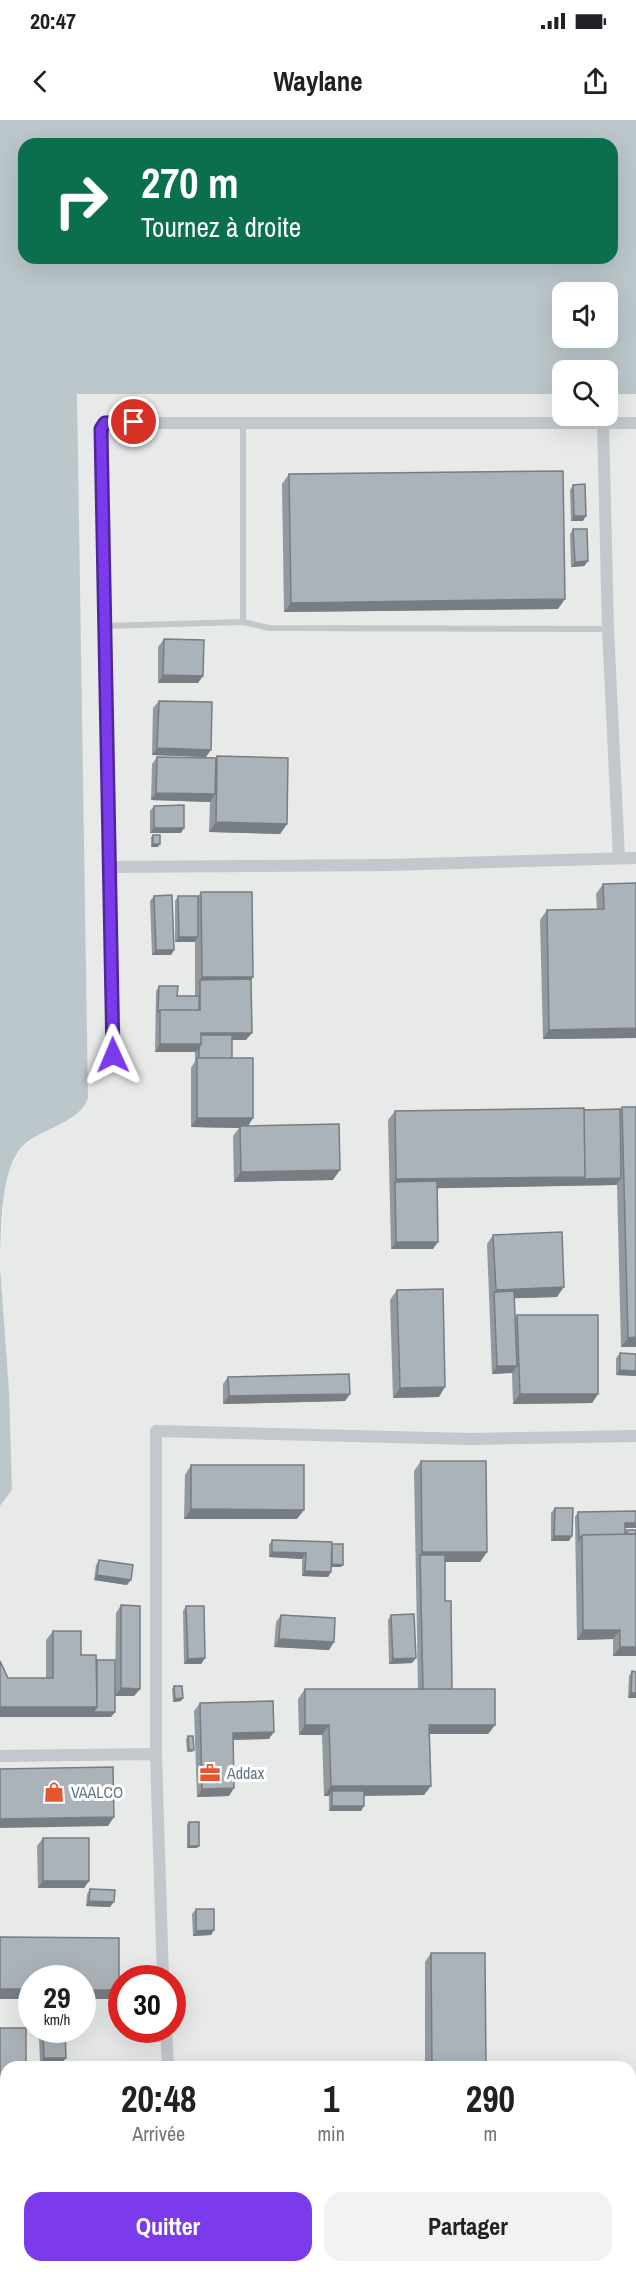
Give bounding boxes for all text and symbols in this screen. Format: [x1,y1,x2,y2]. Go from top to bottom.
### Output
text: 20:47 [30,6,76,36]
text: Waylane [273,63,363,99]
icon: back [24,65,57,98]
icon: share [579,65,612,98]
text: 270 m [141,155,239,211]
icon: right [42,162,120,240]
text: Tournez à droite [141,209,301,245]
map controls [552,282,618,426]
button: sound [552,282,618,348]
button: search [552,360,618,426]
pin [108,396,159,447]
icon: arrive [117,405,150,438]
position arrow [81,1023,145,1087]
office icon: Addax [198,1761,222,1785]
place label: Addax [226,1762,265,1784]
shop icon: VAALCO [42,1780,66,1804]
place label: VAALCO [71,1781,123,1803]
speed limit sign: 30 [108,1965,186,2043]
text: 29 [43,1977,71,2017]
text: km/h [44,2009,70,2030]
text: 20:48 [121,2075,196,2123]
text: 1 [323,2075,339,2123]
text: 290 [466,2075,515,2123]
text: Arrivée [132,2120,185,2147]
text: min [317,2120,345,2147]
text: m [484,2120,497,2147]
button: Quitter [24,2192,312,2261]
button: Partager [324,2192,612,2261]

